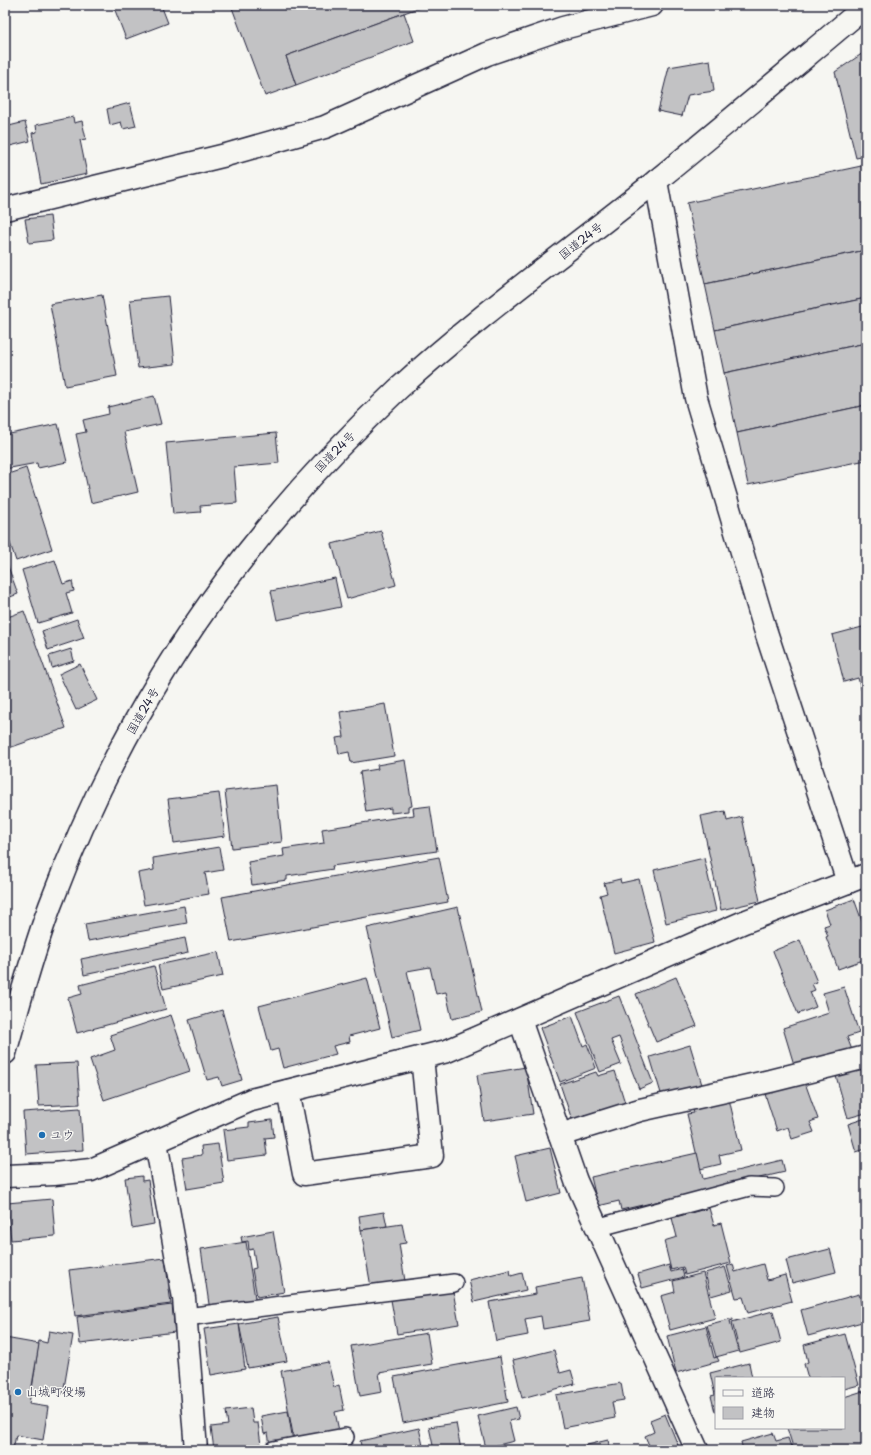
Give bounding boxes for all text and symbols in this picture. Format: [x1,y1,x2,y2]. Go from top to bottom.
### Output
street label: 国道24号 [554,217,606,263]
street label: 国道24号 [310,426,359,476]
street label: 国道24号 [121,683,163,738]
place label: ユウ [50,1125,74,1143]
marker: ユウ [37,1130,47,1140]
legend [715,1377,845,1429]
place label: 山城町役場 [26,1382,86,1400]
text: 道路 [751,1383,775,1401]
marker: 山城町役場 [13,1387,23,1397]
text: 建物 [751,1403,775,1421]

